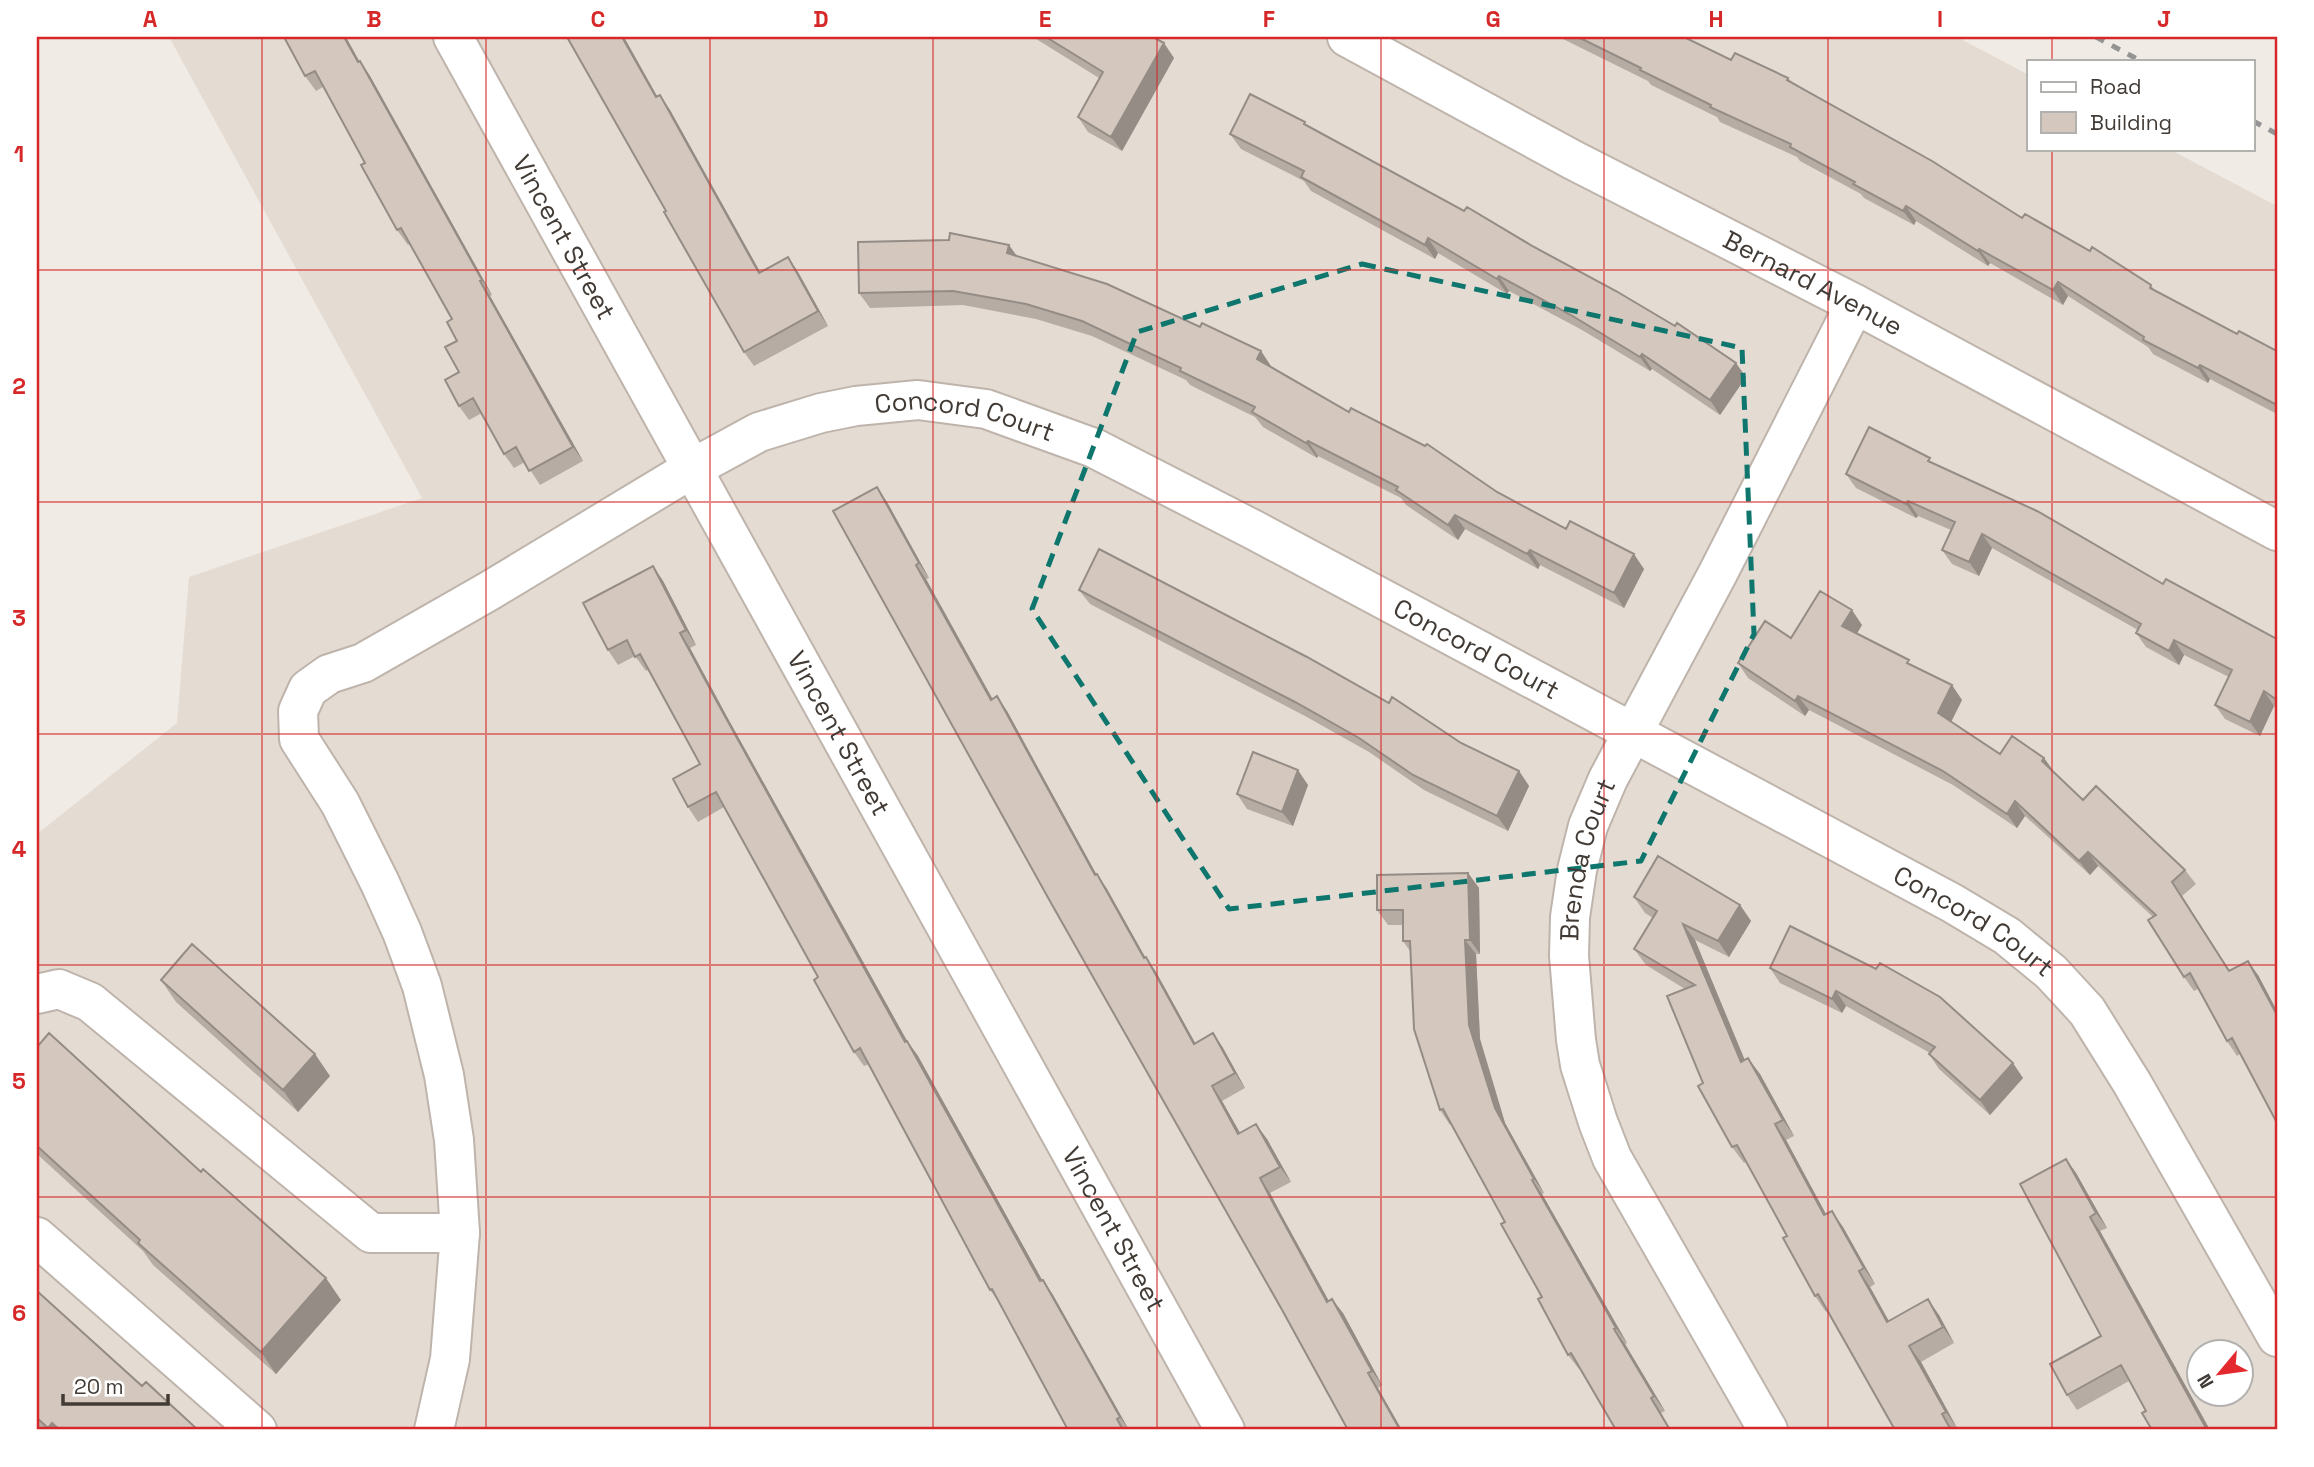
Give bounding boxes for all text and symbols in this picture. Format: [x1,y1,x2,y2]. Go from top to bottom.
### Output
text: A [143,4,158,34]
text: B [366,4,382,34]
text: C [591,4,605,34]
text: D [813,4,829,34]
text: E [1039,4,1051,34]
text: F [1263,4,1275,34]
text: G [1485,4,1501,34]
text: H [1708,4,1724,34]
text: I [1937,4,1943,34]
text: J [2157,4,2171,34]
legend [2027,60,2254,150]
text: Road [2090,73,2142,100]
text: Building [2090,109,2172,136]
text: 1 [14,139,24,169]
street label: Vincent Street [505,149,623,326]
street label: Bernard Avenue [1717,223,1909,344]
text: 2 [12,371,26,401]
street label: Concord Court [873,383,1059,449]
street label: Concord Court [1387,591,1565,707]
text: 3 [12,603,26,633]
street label: Vincent Street [780,645,898,822]
street label: Brenda Court [1552,773,1623,941]
text: 4 [12,834,27,864]
street label: Concord Court [1887,858,2061,984]
text: 5 [12,1066,26,1096]
street label: Vincent Street [1054,1141,1173,1318]
text: 6 [12,1298,26,1328]
north arrow [2184,1338,2254,1408]
scale bar [63,1362,168,1406]
text: N [2192,1369,2220,1393]
text: 20 m [74,1373,124,1400]

